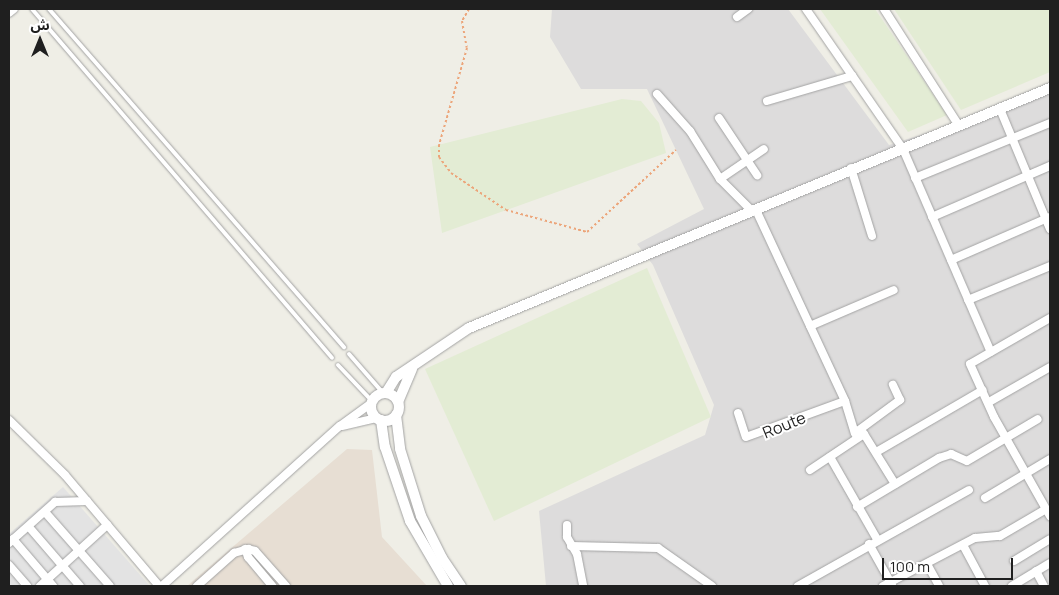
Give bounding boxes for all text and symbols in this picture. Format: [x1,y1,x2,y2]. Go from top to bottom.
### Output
north arrow [15,15,65,65]
text: ش [30,15,50,34]
street label: Route [760,408,808,442]
scale bar [884,548,1015,580]
text: 100 m [890,556,930,577]

